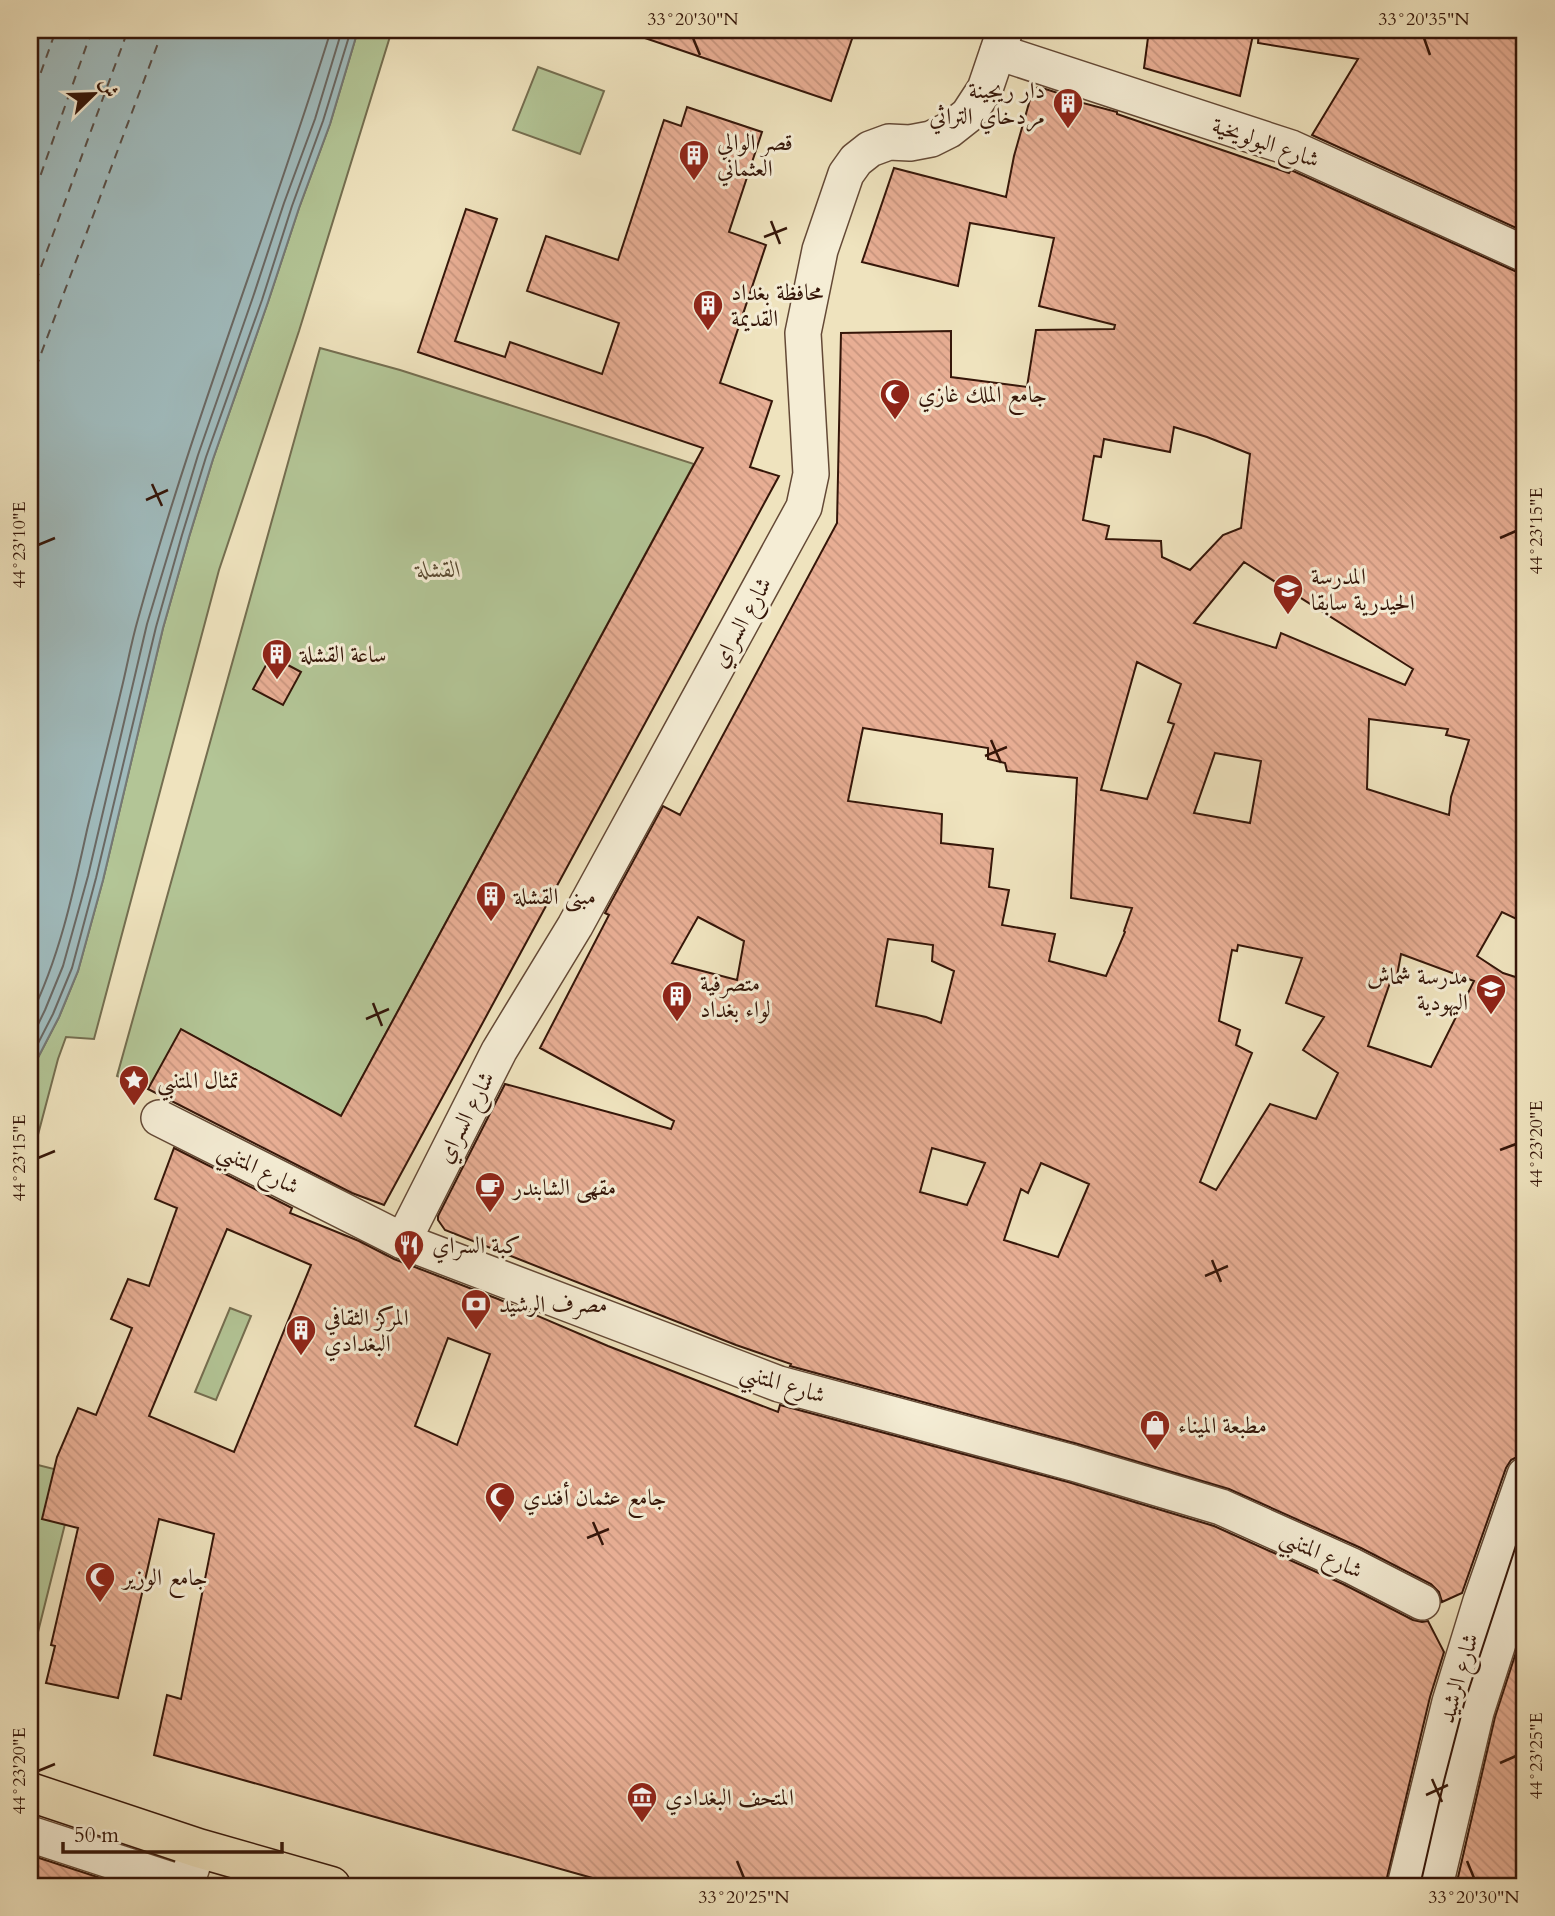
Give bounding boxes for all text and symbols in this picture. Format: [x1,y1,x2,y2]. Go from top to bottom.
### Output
text: 33°20'30"N [647,7,739,32]
text: 33°20'35"N [1378,7,1470,32]
north arrow [60,60,130,130]
text: ش [93,74,124,102]
place label: دار ريجينة مردخاي التراثي [929,75,1045,135]
building icon: دار ريجينة مردخاي التراثي [1051,86,1085,130]
street label: شارع البولويخية [1207,110,1324,179]
place label: قصر الوالي العثماني [717,127,793,187]
building icon: قصر الوالي العثماني [677,138,711,182]
place label: محافظة بغداد القديمة [731,277,824,334]
building icon: محافظة بغداد القديمة [691,288,725,332]
mosque icon: جامع الملك غازي [878,377,912,421]
place label: جامع الملك غازي [918,379,1047,415]
text: 44°23'15"E [1524,487,1549,575]
text: 44°23'10"E [7,501,32,589]
park label: القشلة [414,554,461,585]
place label: المدرسة الحيدرية سابقا [1311,561,1415,618]
street label: شارع السراي [704,571,783,675]
school or university icon: المدرسة الحيدرية سابقا [1271,572,1305,616]
building icon: ساعة القشلة [260,637,294,681]
place label: ساعة القشلة [299,639,387,670]
building icon: مبنى القشلة [474,879,508,923]
place label: مبنى القشلة [513,881,596,912]
place label: مدرسة شماش اليهودية [1367,961,1468,1018]
place label: متصرفية لواء بغداد [700,968,771,1025]
school or university icon: مدرسة شماش اليهودية [1474,972,1508,1016]
building icon: متصرفية لواء بغداد [660,979,694,1023]
place icon: تمثال المتنبي [117,1063,151,1107]
place label: تمثال المتنبي [157,1065,239,1101]
street label: شارع السراي [429,1066,505,1170]
text: 44°23'20"E [1524,1100,1549,1188]
text: 44°23'15"E [7,1114,32,1202]
street label: شارع المتنبي [211,1135,305,1207]
cafe icon: مقهى الشابندر [473,1170,507,1214]
place label: مقهى الشابندر [511,1172,616,1203]
restaurant icon: كبة السراي [392,1228,426,1272]
place label: كبة السراي [432,1230,521,1264]
bank icon: مصرف الرشيد [459,1287,493,1331]
place label: مصرف الرشيد [499,1289,607,1320]
place label: المركز الثقافي البغدادي [324,1302,409,1362]
building icon: المركز الثقافي البغدادي [284,1313,318,1357]
street label: شارع المتنبي [735,1356,829,1416]
shop icon: مطبعة الميناء [1138,1408,1172,1452]
place label: مطبعة الميناء [1178,1410,1267,1441]
mosque icon: جامع عثمان أفندي [483,1480,517,1524]
place label: جامع عثمان أفندي [523,1481,667,1518]
street label: شارع المتنبي [1274,1521,1368,1590]
mosque icon: جامع الوزير [83,1560,117,1604]
place label: جامع الوزير [121,1562,208,1598]
street label: شارع الرشيد [1431,1630,1490,1728]
text: 44°23'25"E [1524,1712,1549,1800]
text: 44°23'20"E [7,1727,32,1815]
museum icon: المتحف البغدادي [625,1780,659,1824]
place label: المتحف البغدادي [665,1782,794,1816]
scale bar [63,1811,282,1855]
text: 50 m [74,1821,119,1850]
text: 33°20'25"N [698,1885,790,1910]
text: 33°20'30"N [1428,1885,1520,1910]

